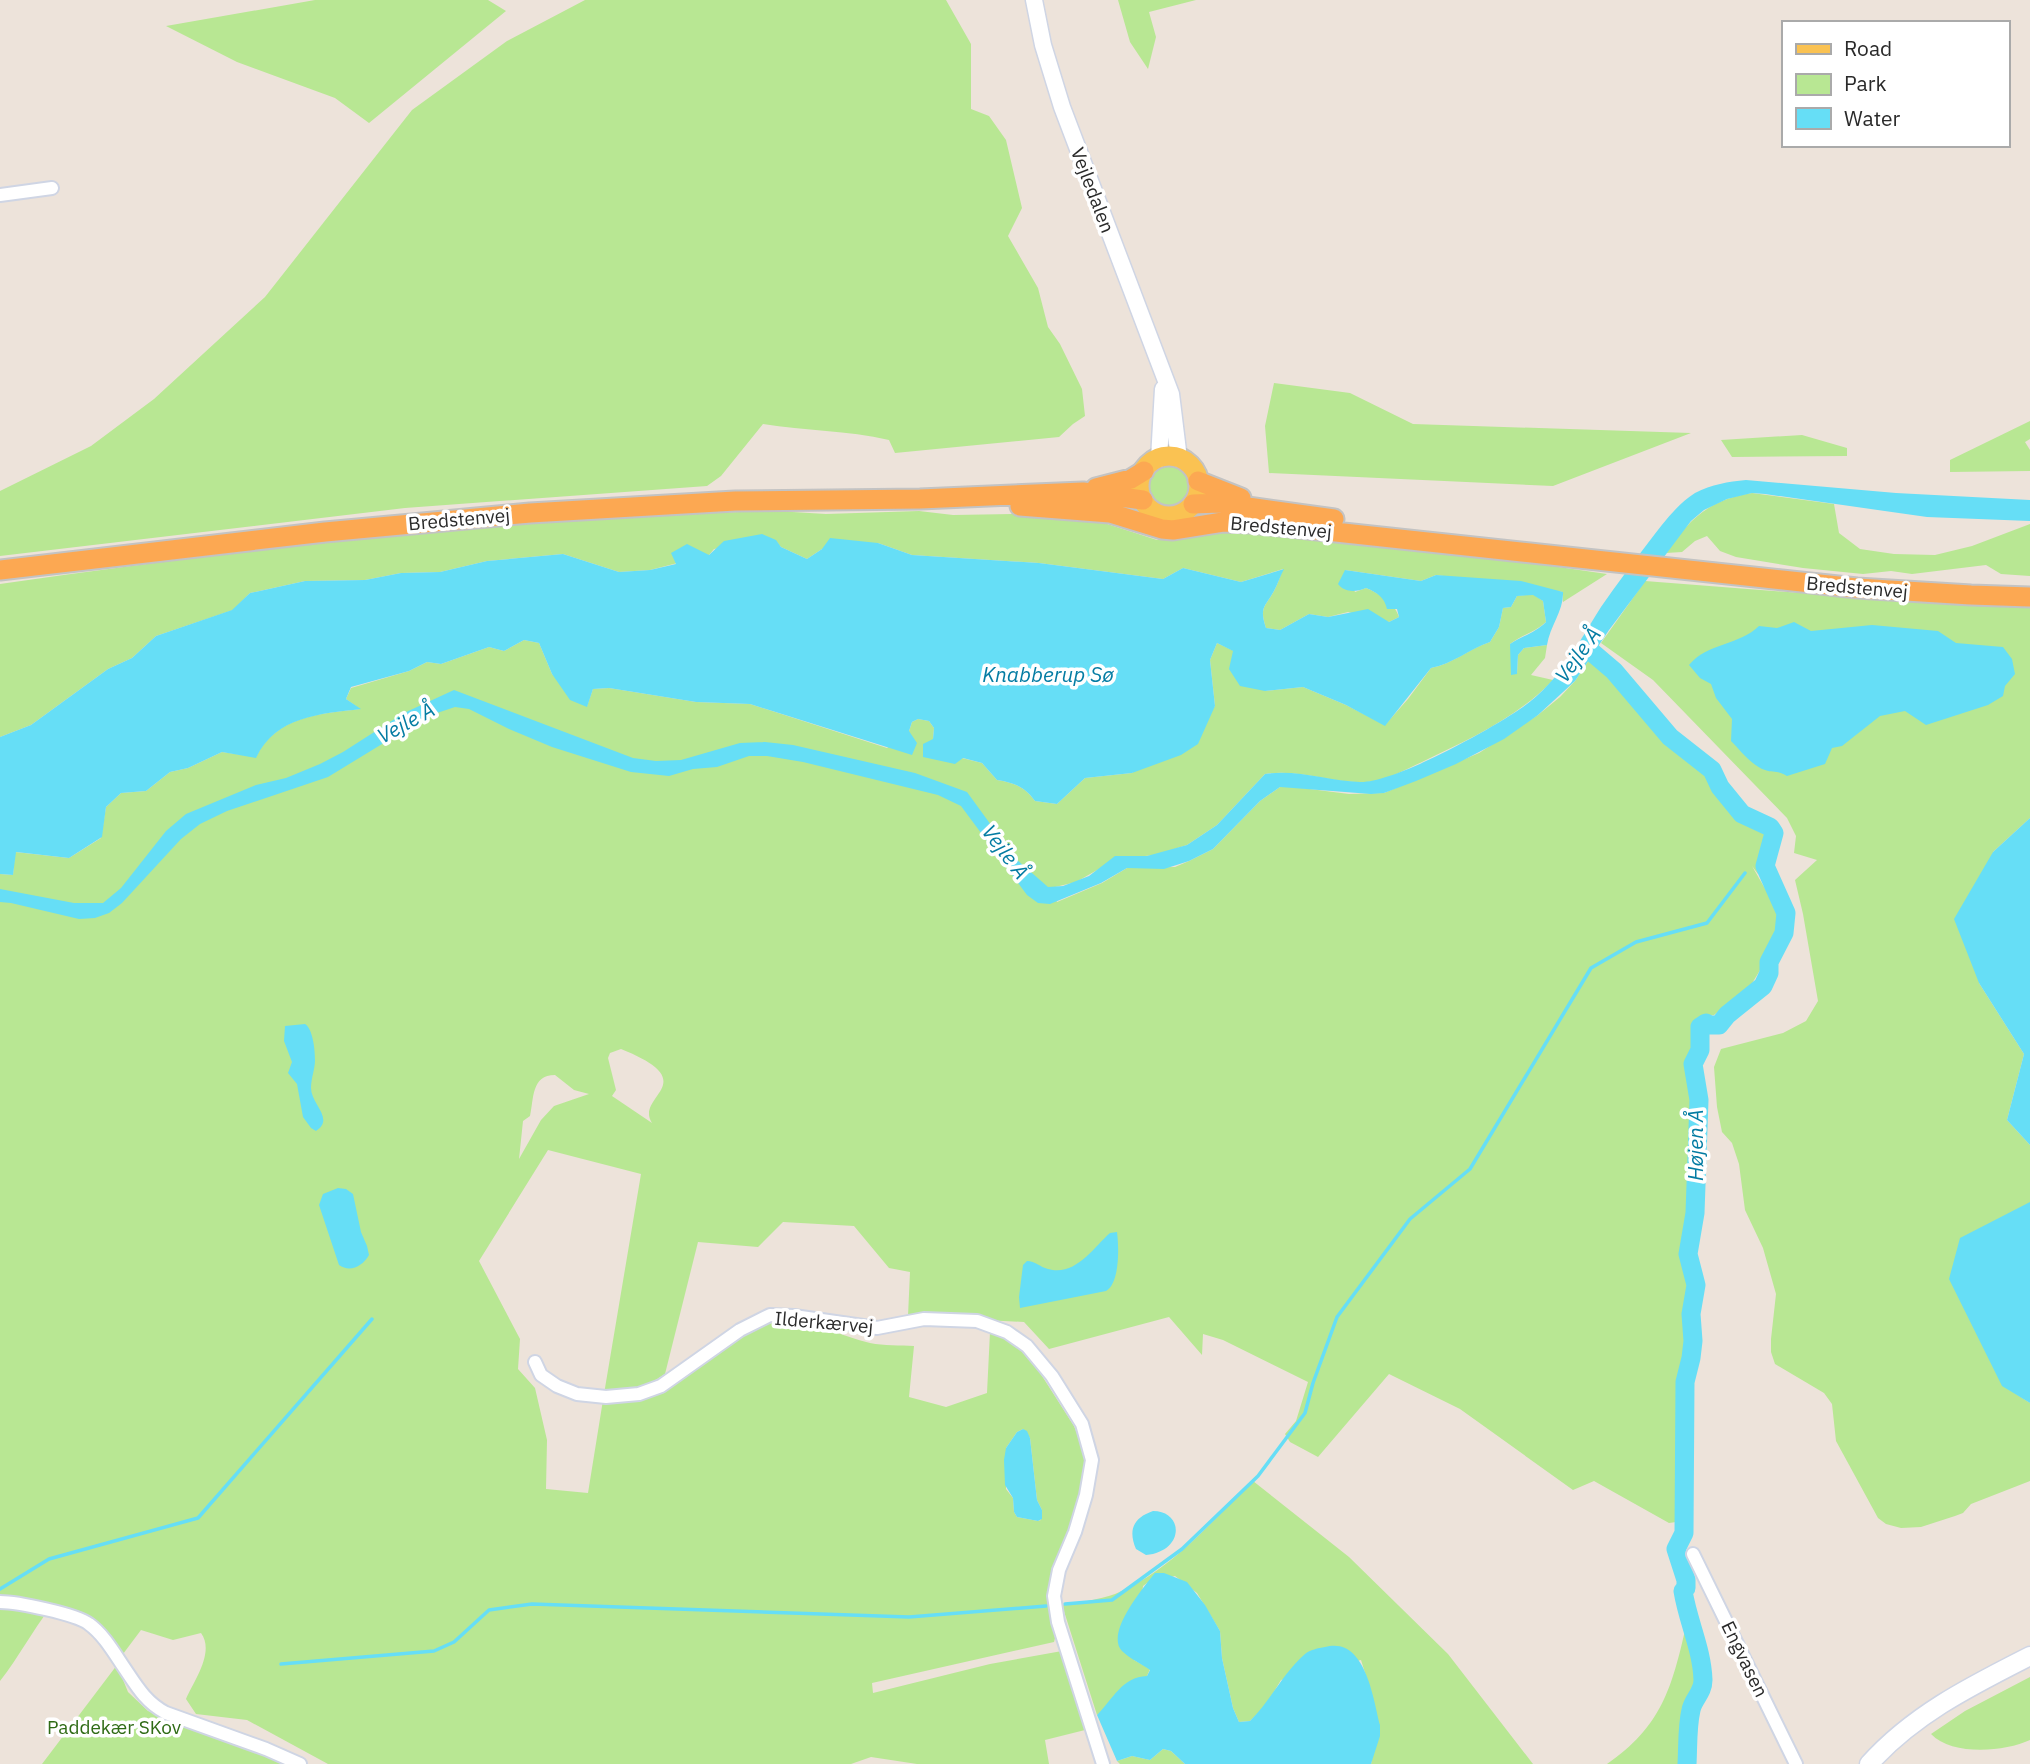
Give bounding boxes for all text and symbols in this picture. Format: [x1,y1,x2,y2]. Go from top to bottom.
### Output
legend [1782,21,2009,147]
text: Road [1844,34,1892,62]
text: Park [1844,69,1887,97]
text: Water [1844,104,1901,132]
street label: Vejledalen [1066,144,1120,236]
street label: Bredstenvej [407,503,511,535]
street label: Bredstenvej [1229,511,1333,543]
street label: Bredstenvej [1805,571,1909,603]
water label: Vejle Å [1548,621,1607,688]
water label: Knabberup Sø [982,660,1114,688]
water label: Vejle Å [372,695,439,749]
water label: Vejle Å [976,818,1036,885]
water label: Højen Å [1681,1109,1709,1181]
street label: Ilderkærvej [774,1306,874,1338]
street label: Engvasen [1716,1617,1774,1701]
park label: Paddekær SKov [47,1715,181,1739]

